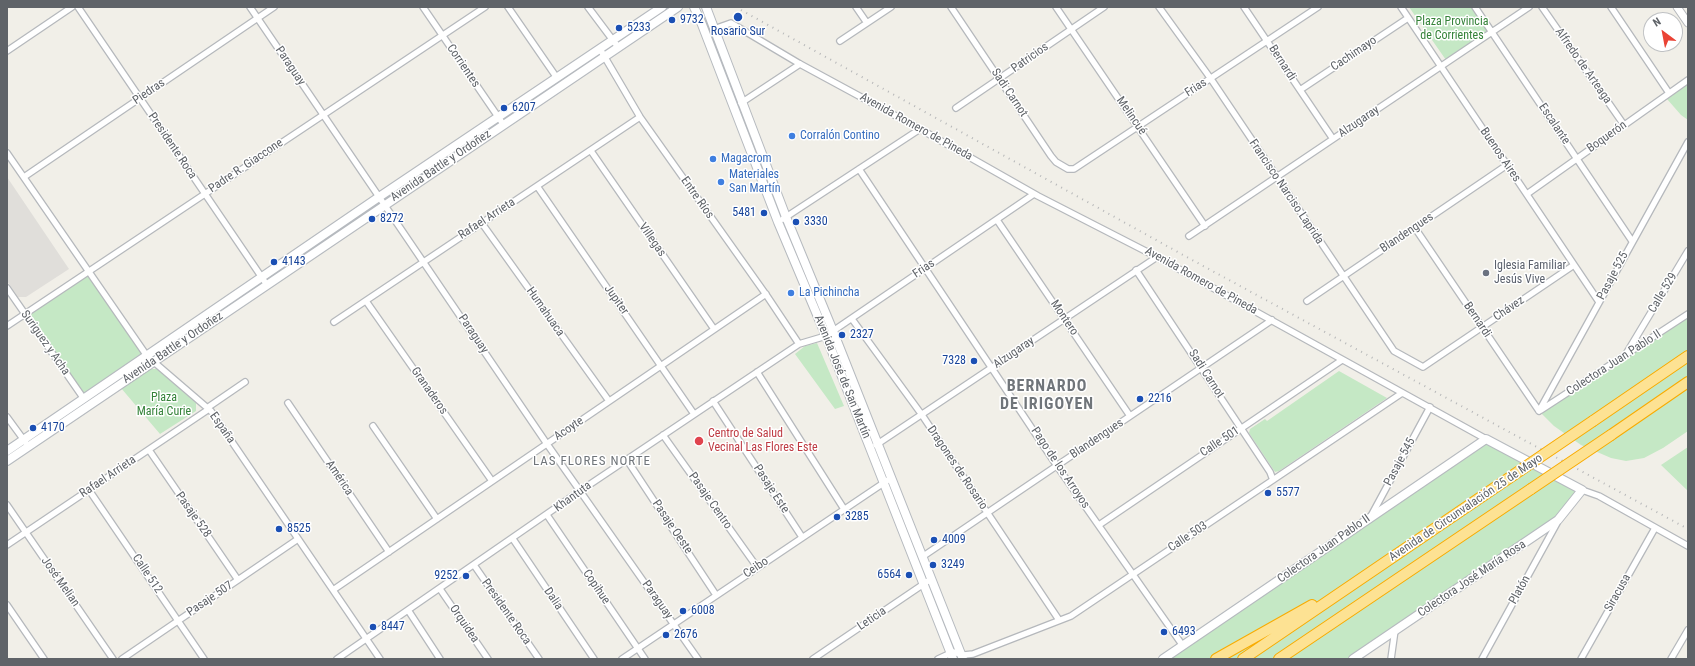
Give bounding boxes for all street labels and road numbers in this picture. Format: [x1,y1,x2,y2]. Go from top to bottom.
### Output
street label: Alfredo de Arteaga [1552,25,1614,107]
street label: Cachimayo [1328,33,1380,75]
street label: Patricios [1009,40,1051,76]
street label: Corrientes [443,42,483,90]
street label: Bernardi [1265,42,1299,84]
street label: Paraguay [272,44,308,88]
street label: Sadi Carnot [988,66,1030,120]
street label: Piedras [130,76,168,108]
street label: Frias [1182,76,1210,100]
street label: Avenida Romero de Pineda [857,90,975,164]
street label: Melincué [1113,94,1149,138]
street label: Escalante [1535,101,1573,147]
street label: Alzugaray [1336,103,1382,141]
street label: Presidente Roca [144,110,200,182]
street label: Boquerón [1584,118,1630,156]
street label: Buenos Aires [1477,125,1523,185]
street label: Avenida Battle y Ordoñez [388,127,494,205]
street label: Padre R. Giaccone [206,136,286,196]
street label: Francisco Narciso Laprida [1246,137,1326,247]
street label: Entre Ríos [677,174,717,222]
street label: Rafael Arrieta [456,195,518,243]
street label: Blandengues [1378,210,1436,256]
street label: Villegas [635,220,669,260]
street label: Avenida Romero de Pineda [1142,244,1260,318]
street label: Pasaje 525 [1594,249,1632,303]
street label: Frias [910,257,938,281]
street label: Calle 529 [1645,270,1681,316]
street label: Jupiter [601,282,631,318]
street label: Humahuaca [523,285,567,339]
street label: Chávez [1491,293,1527,325]
street label: Montero [1047,298,1081,338]
street label: Bernardi [1460,300,1494,340]
street label: Suriguez y Acha [17,308,73,378]
street label: Avenida Battle y Ordoñez [120,309,226,387]
street label: Paraguay [455,312,491,356]
street label: Avenida José de San Martín [811,313,873,441]
street label: Colectora Juan Pablo II [1564,327,1664,399]
street label: Alzugaray [991,334,1037,372]
street label: Sadi Carnot [1185,347,1227,401]
street label: Granaderos [407,365,451,417]
street label: España [206,410,238,446]
street label: Acoyte [551,414,587,444]
street label: Blandengues [1068,416,1126,462]
street label: Dragones de Rosario [924,423,990,513]
street label: Calle 501 [1198,424,1242,460]
street label: Pago de los Arroyos [1028,425,1092,511]
street label: Pasaje 545 [1381,435,1419,489]
street label: Avenida de Circunvalación 25 de Mayo [1387,451,1545,565]
street label: Rafael Arrieta [77,453,139,501]
street label: América [322,458,356,498]
street label: Pasaje Este [750,462,792,516]
street label: Pasaje Centro [685,470,735,532]
street label: Khantuta [552,479,594,515]
street label: Pasaje 528 [172,489,214,541]
street label: Pasaje Oeste [649,497,695,557]
street label: Colectora Juan Pablo II [1275,512,1373,586]
street label: Calle 503 [1166,519,1210,555]
street label: Colectora José María Rosa [1415,537,1529,621]
street label: Calle 512 [129,552,165,596]
street label: José Melian [38,554,82,610]
street label: Ceibo [741,554,771,582]
street label: Copihue [579,567,613,607]
street label: Siracusa [1602,572,1634,614]
street label: Platón [1506,573,1534,607]
street label: Presidente Roca [478,576,534,648]
street label: Pasaje 507 [184,578,236,620]
street label: Paraguay [639,578,675,622]
street label: Dalia [540,585,566,613]
street label: Orquidea [446,602,482,646]
street label: Leticia [855,604,889,634]

